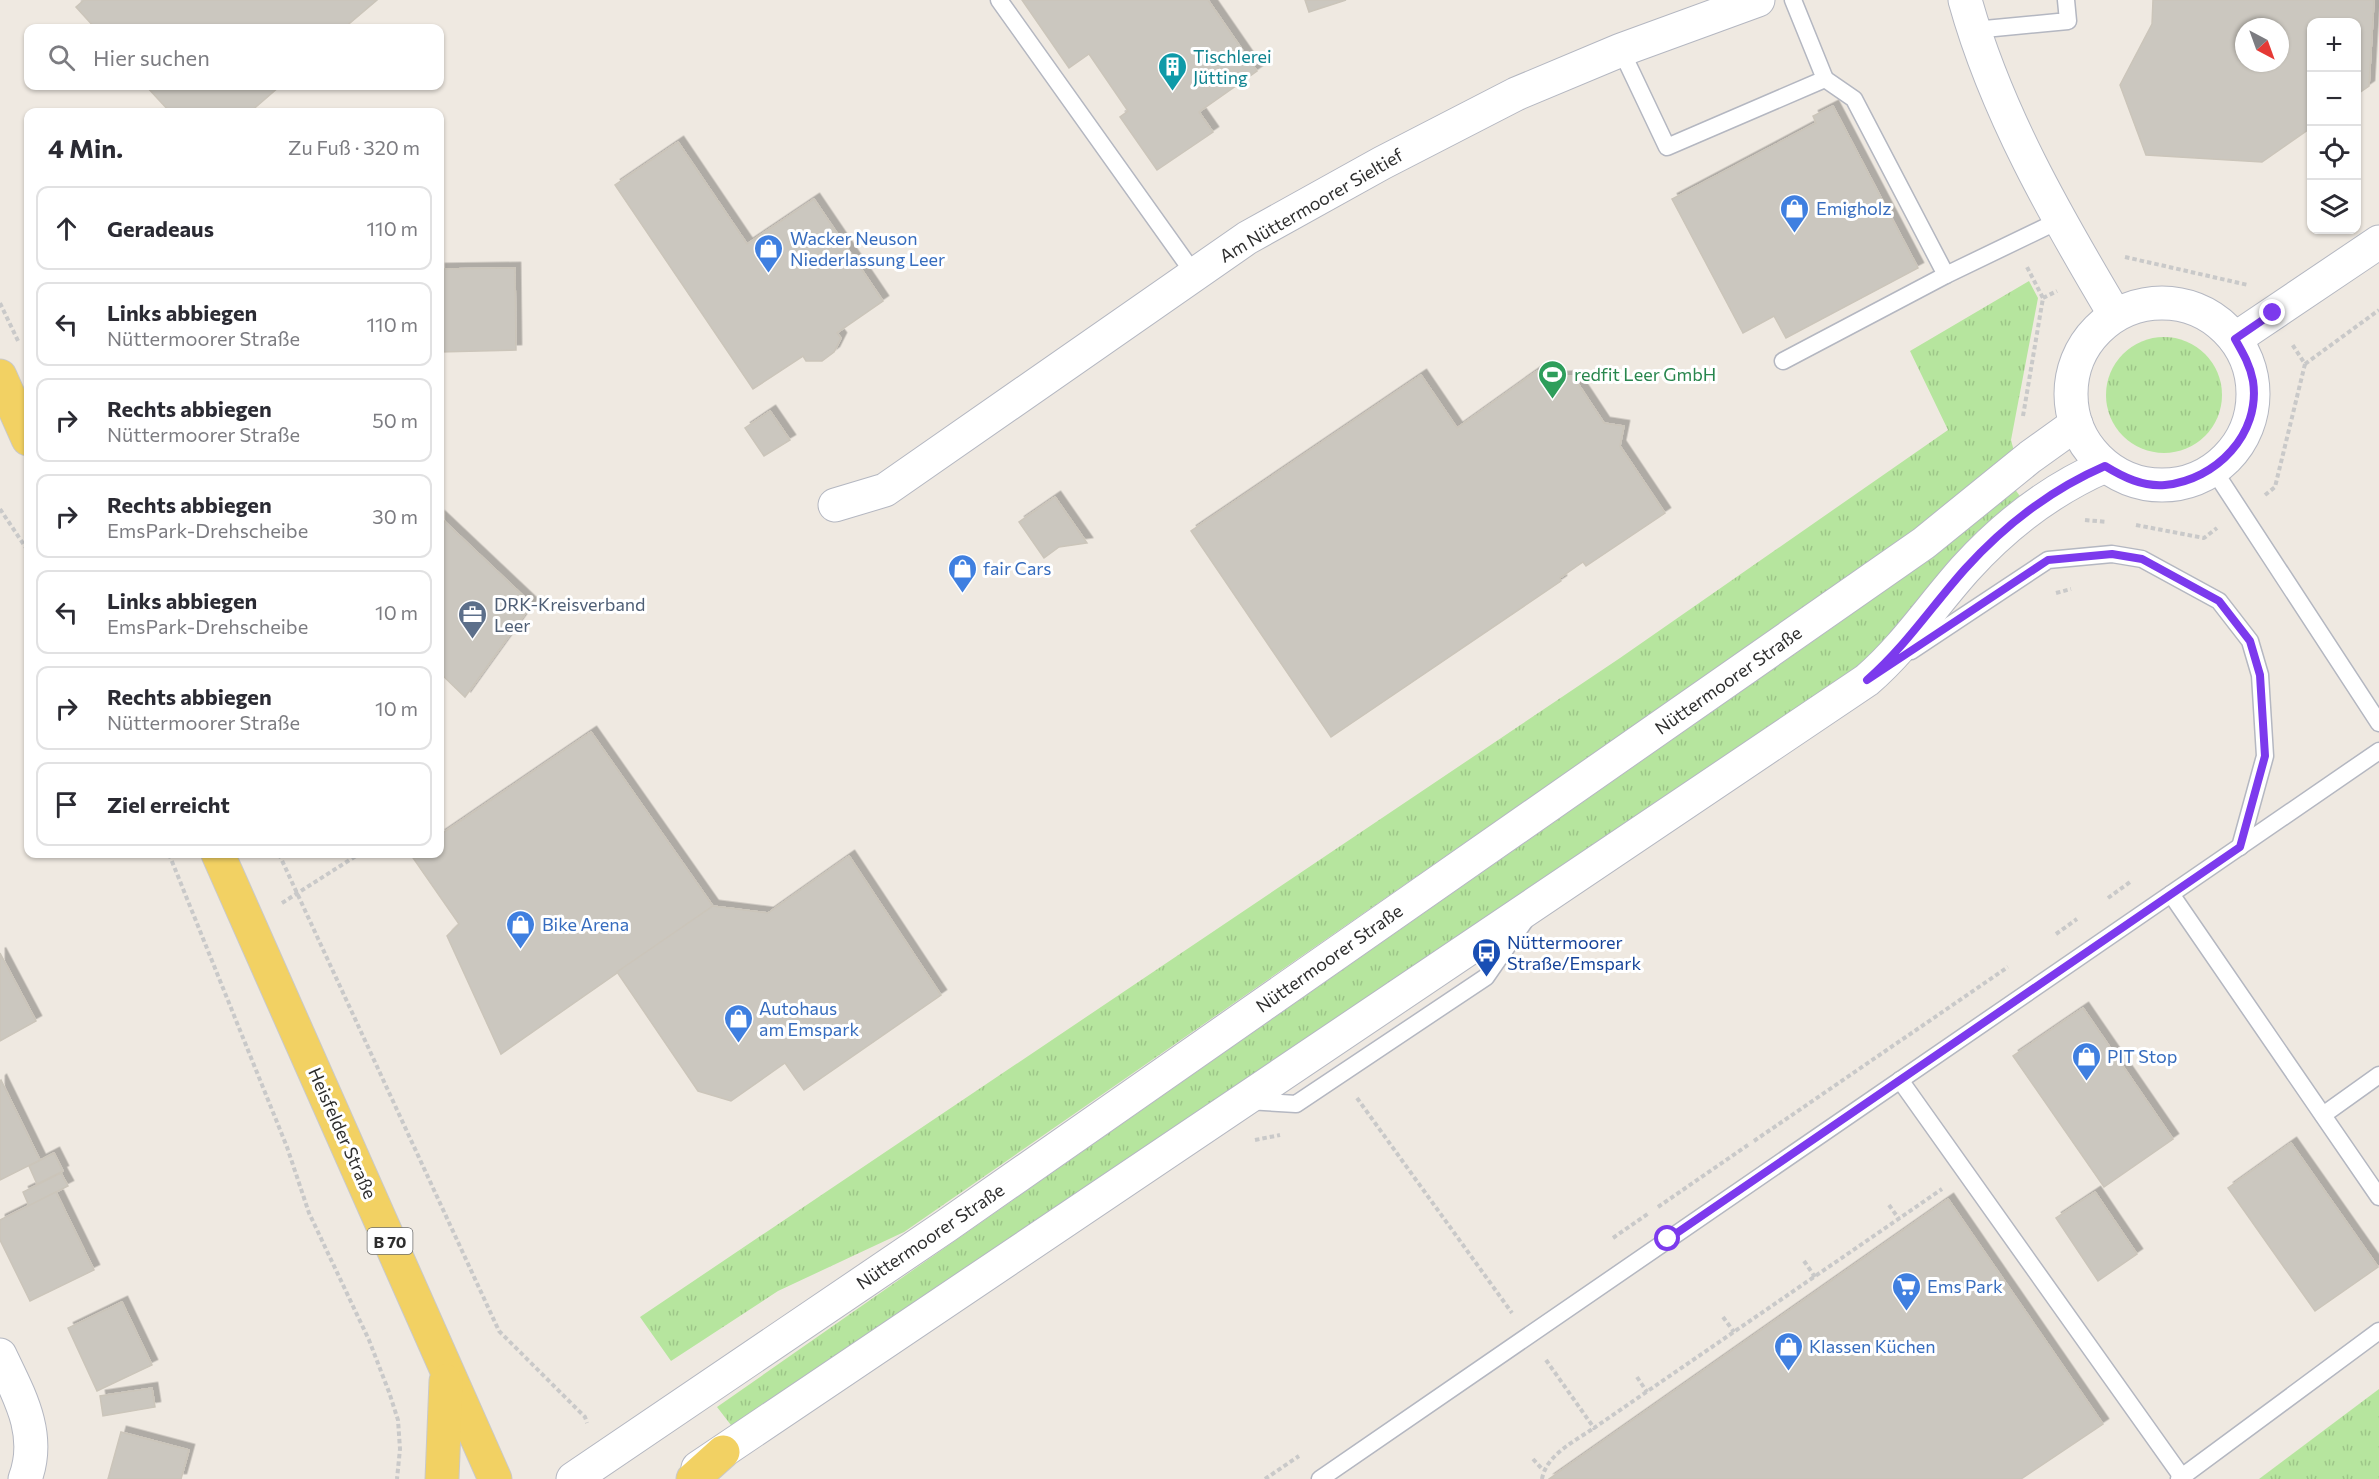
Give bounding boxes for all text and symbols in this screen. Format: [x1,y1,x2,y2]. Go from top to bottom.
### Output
north arrow [2235,18,2289,72]
map controls [2307,18,2361,234]
button: + [2307,18,2361,72]
search box [24,24,444,90]
icon: search [45,41,78,74]
text: Hier suchen [93,44,210,71]
place label: Tischlerei Jütting [1193,45,1272,88]
building icon: Tischlerei Jütting [1156,50,1188,92]
button: − [2307,72,2361,126]
button: locate [2307,126,2361,180]
text: 4 Min. [48,132,123,163]
text: Zu Fuß · 320 m [288,135,420,159]
street label: Am Nüttermoorer Sieltief [1215,143,1408,267]
button: layers [2307,180,2361,234]
shop icon: Emigholz [1779,192,1811,234]
place label: Emigholz [1816,197,1891,219]
icon: ahead [50,212,83,245]
text: Geradeaus [107,215,214,242]
text: 110 m [367,216,418,240]
place label: Wacker Neuson Niederlassung Leer [790,227,945,270]
shop icon: Wacker Neuson Niederlassung Leer [753,232,785,274]
text: Links abbiegen [107,299,257,326]
route end [2259,299,2285,325]
icon: left [50,308,83,341]
text: 110 m [367,312,418,336]
text: Nüttermoorer Straße [107,326,300,350]
sports icon: redfit Leer GmbH [1537,358,1569,400]
place label: redfit Leer GmbH [1574,363,1716,385]
text: Rechts abbiegen [107,395,272,422]
icon: right [50,404,83,437]
text: 50 m [372,408,418,432]
text: Nüttermoorer Straße [107,422,300,446]
text: Rechts abbiegen [107,491,272,518]
icon: right [50,500,83,533]
text: 30 m [372,504,418,528]
text: EmsPark-Drehscheibe [107,518,308,542]
shop icon: fair Cars [946,552,978,594]
place label: fair Cars [983,557,1051,579]
text: Links abbiegen [107,587,257,614]
place label: DRK-Kreisverband Leer [494,593,646,636]
icon: left [50,596,83,629]
office icon: DRK-Kreisverband Leer [457,598,489,640]
text: 10 m [375,600,418,624]
text: EmsPark-Drehscheibe [107,614,308,638]
street label: Nüttermoorer Straße [1651,621,1805,739]
text: Rechts abbiegen [107,683,272,710]
icon: right [50,692,83,725]
text: 10 m [375,696,418,720]
text: Nüttermoorer Straße [107,710,300,734]
icon: arrive [50,788,83,821]
text: Ziel erreicht [107,791,230,818]
street label: Nüttermoorer Straße [1252,899,1406,1017]
shop icon: Bike Arena [505,908,537,950]
place label: Bike Arena [542,913,629,935]
place label: Nüttermoorer Straße/Emspark [1507,931,1641,974]
bus stop icon: Nüttermoorer Straße/Emspark [1470,936,1502,978]
place label: Autohaus am Emspark [759,997,859,1040]
shop icon: Autohaus am Emspark [722,1002,754,1044]
shop icon: PIT Stop [2070,1040,2102,1082]
place label: PIT Stop [2107,1045,2177,1067]
street label: Heisfelder Straße [304,1064,382,1202]
street label: Nüttermoorer Straße [852,1178,1008,1294]
route start [1654,1225,1680,1251]
road number: B 70 [368,1228,412,1254]
supermarket icon: Ems Park [1890,1270,1922,1312]
place label: Ems Park [1927,1275,2003,1297]
shop icon: Klassen Küchen [1772,1330,1804,1372]
place label: Klassen Küchen [1809,1335,1936,1357]

